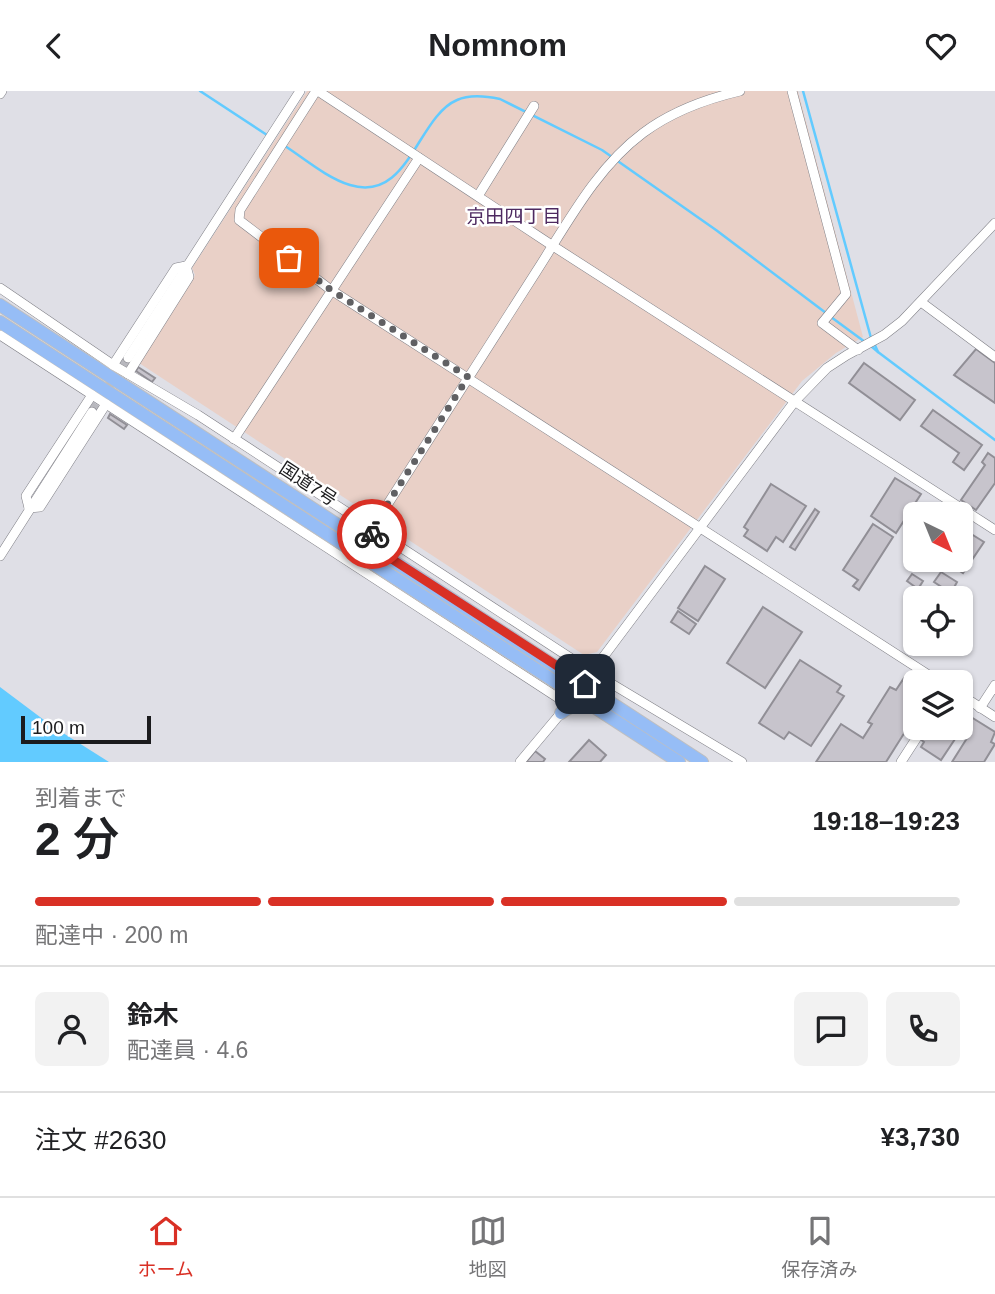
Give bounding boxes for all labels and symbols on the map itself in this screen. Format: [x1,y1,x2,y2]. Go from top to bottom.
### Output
district label: 京田四丁目 [466,206,562,227]
pin [259,228,319,288]
street label: 国道7号 [276,458,340,510]
courier [337,499,407,569]
north arrow [903,502,973,572]
pin [555,654,615,714]
scale bar [21,713,150,745]

